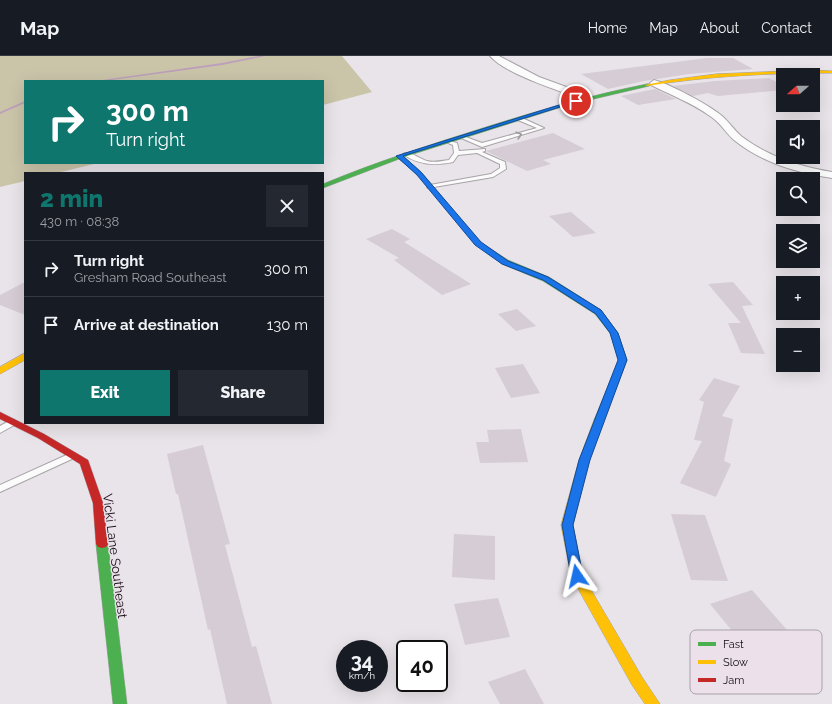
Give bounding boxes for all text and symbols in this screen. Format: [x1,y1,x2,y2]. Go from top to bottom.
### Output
text: Map [20,17,59,39]
text: Home [588,20,627,36]
text: Map [649,20,678,36]
text: About [700,20,739,36]
text: Contact [761,20,812,36]
north arrow [776,68,820,112]
map controls [776,68,820,372]
pin [559,84,593,118]
icon: arrive [565,90,587,112]
text: 300 m [106,95,189,128]
icon: right [40,96,92,148]
button: sound [776,120,820,164]
text: Turn right [106,129,185,150]
one-way arrow [515,131,522,140]
button: search [776,172,820,216]
text: 2 min [40,184,103,213]
button: close [266,185,308,227]
text: 430 m · 08:38 [40,214,119,229]
button: layers [776,224,820,268]
text: Turn right [74,252,144,270]
icon: right [40,258,62,280]
text: 300 m [264,260,308,278]
text: Gresham Road Southeast [74,270,227,285]
button: + [776,276,820,320]
icon: arrive [40,314,62,336]
text: Arrive at destination [74,316,219,334]
text: 130 m [267,316,308,334]
button: − [776,328,820,372]
button: Exit [40,370,170,416]
button: Share [178,370,308,416]
street label: Vicki Lane Southeast [100,493,130,620]
position arrow [556,555,598,597]
legend [690,630,822,694]
text: Fast [723,638,744,651]
speed limit sign: 40 [396,640,448,692]
text: 34 [351,649,373,673]
text: Slow [723,656,748,669]
text: km/h [349,670,375,681]
text: Jam [723,674,744,687]

